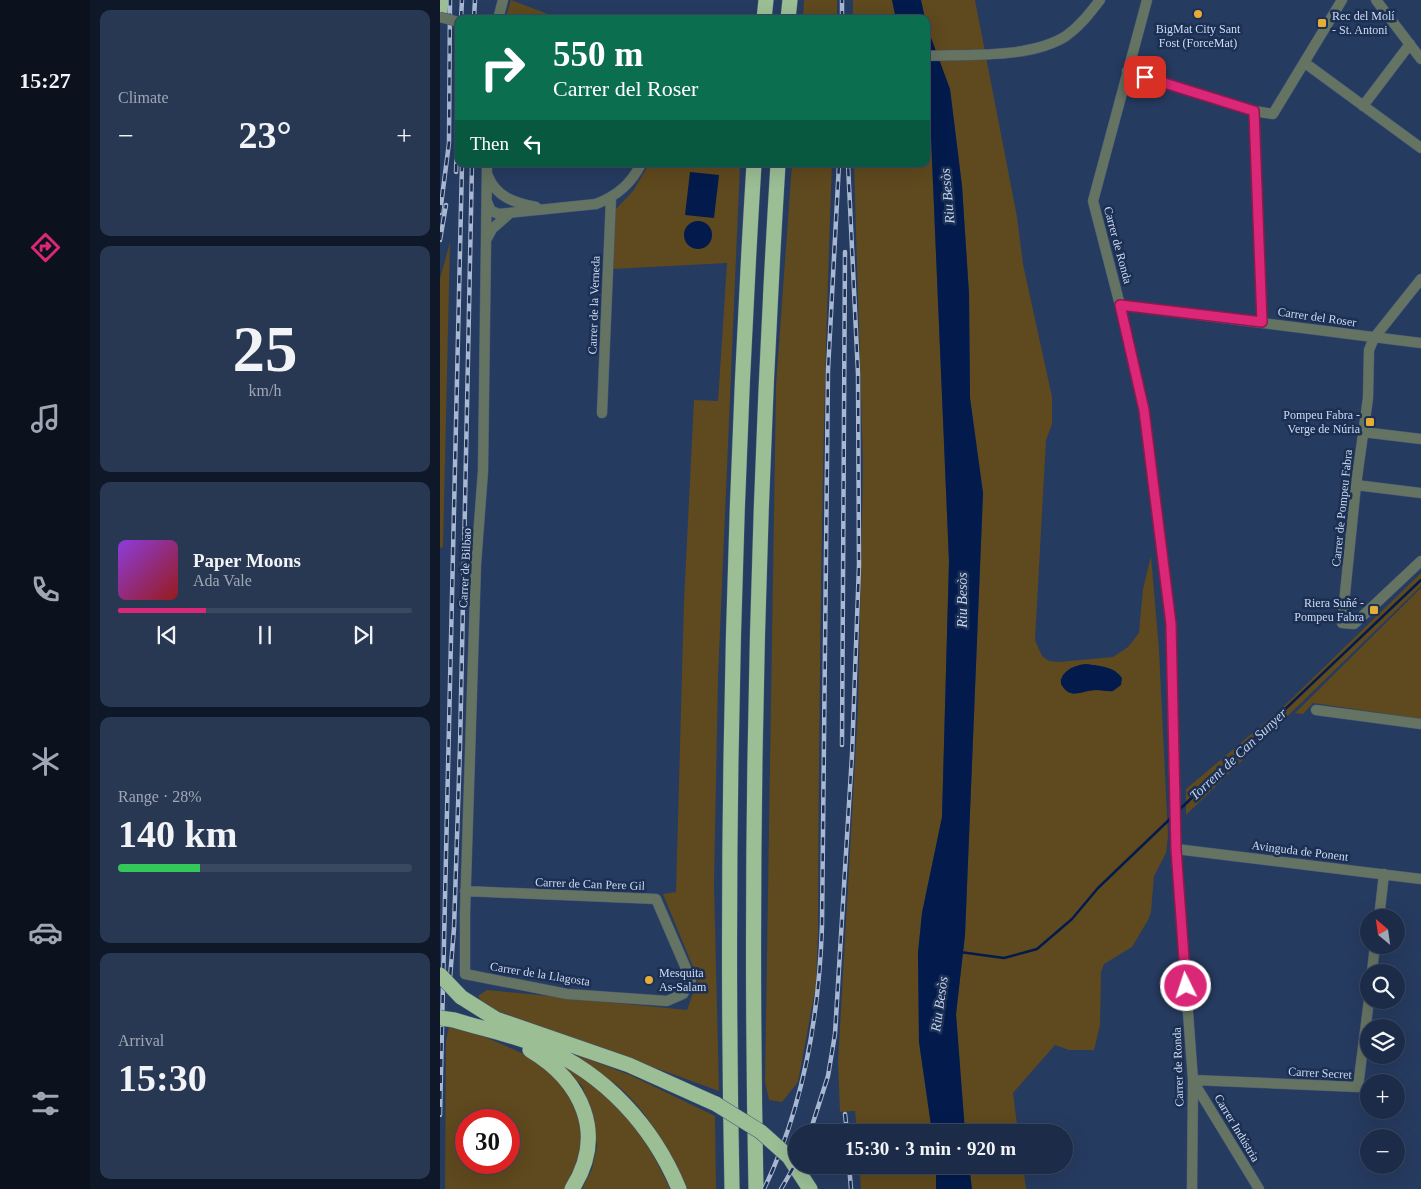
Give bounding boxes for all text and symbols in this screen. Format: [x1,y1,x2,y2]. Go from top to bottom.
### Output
marker: BigMat City Sant Fost (ForceMat) [1192,8,1204,20]
place label: Rec del Molí - St. Antoni [1332,9,1395,37]
marker: Rec del Molí - St. Antoni [1316,17,1328,29]
place label: BigMat City Sant Fost (ForceMat) [1156,22,1241,50]
icon: right [470,35,535,100]
text: 550 m [553,35,643,74]
pin [1124,56,1166,98]
icon: arrive [1131,63,1159,91]
text: 15:27 [19,68,71,93]
text: Carrer del Roser [553,76,698,101]
text: Climate [118,89,169,106]
text: 23° [238,114,292,156]
text: − [118,120,134,151]
text: + [396,120,412,151]
icon: left [519,130,547,158]
text: Then [470,133,509,154]
water label: Riu Besòs [938,167,957,225]
street label: Carrer de Ronda [1101,205,1135,286]
icon: directions [28,230,63,265]
street label: Carrer de la Verneda [585,255,603,355]
street label: Carrer del Roser [1277,305,1357,329]
text: 25 [233,313,298,385]
text: km/h [249,382,281,399]
icon: music [28,401,63,436]
place label: Pompeu Fabra - Verge de Núria [1283,408,1361,436]
marker: Pompeu Fabra - Verge de Núria [1364,416,1376,428]
street label: Carrer de Pompeu Fabra [1329,448,1355,567]
street label: Carrer de Bilbao [456,528,474,608]
text: Paper Moons [193,550,301,571]
icon: phone [28,572,63,607]
text: Ada Vale [193,572,252,589]
water label: Riu Besòs [955,572,970,629]
place label: Riera Suñé - Pompeu Fabra [1294,596,1365,624]
marker: Riera Suñé - Pompeu Fabra [1368,604,1380,616]
icon: previous [153,621,181,649]
icon: pause [251,621,279,649]
icon: next [349,621,377,649]
water label: Torrent de Can Sunyer [1187,705,1290,803]
icon: climate [28,744,63,779]
text: Range · 28% [118,788,202,805]
text: 140 km [118,813,237,855]
street label: Avinguda de Ponent [1251,838,1350,864]
street label: Carrer de Can Pere Gil [535,875,646,893]
north arrow [1360,909,1405,954]
map controls [1360,909,1405,1174]
icon: car [28,915,63,950]
street label: Carrer de la Llagosta [489,959,592,989]
position arrow [1159,959,1211,1011]
button: search [1360,964,1405,1009]
place label: Mesquita As-Salam [659,966,707,994]
marker: Mesquita As-Salam [643,974,655,986]
water label: Riu Besòs [928,975,951,1034]
button: layers [1360,1019,1405,1064]
street label: Carrer de Ronda [1170,1026,1186,1107]
text: Arrival [118,1032,164,1049]
text: 15:30 [118,1057,207,1099]
street label: Carrer Secret [1288,1064,1353,1082]
button: + [1360,1074,1405,1119]
icon: filters [28,1086,63,1121]
street label: Carrer Indústria [1211,1092,1263,1165]
speed limit sign: 30 [455,1109,520,1174]
button: − [1360,1129,1405,1174]
text: 15:30 · 3 min · 920 m [845,1138,1016,1159]

